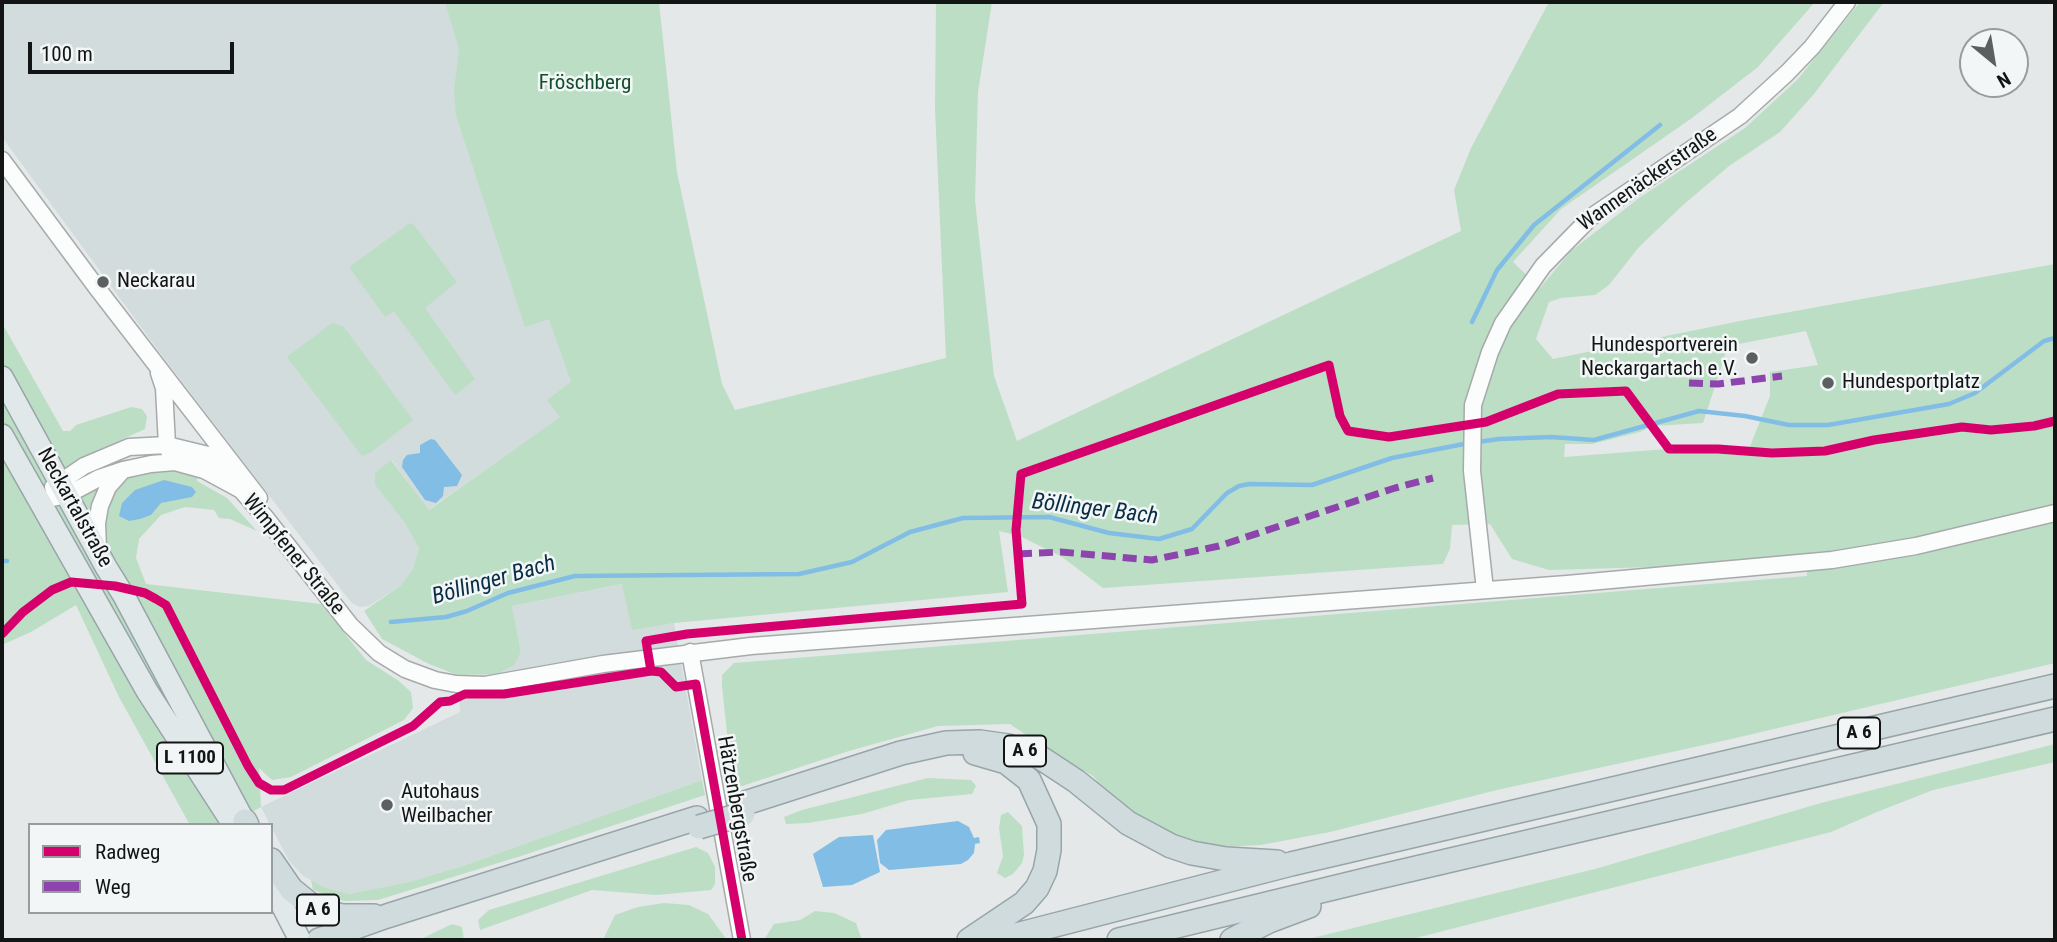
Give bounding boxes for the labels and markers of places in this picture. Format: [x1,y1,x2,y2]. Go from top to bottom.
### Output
place label: Neckarau [117,269,195,295]
marker: Neckarau [95,274,111,290]
place label: Hundesportverein Neckargartach e.V. [1581,333,1738,383]
marker: Hundesportverein Neckargartach e.V. [1744,350,1760,366]
place label: Hundesportplatz [1842,370,1980,396]
marker: Hundesportplatz [1820,375,1836,391]
place label: Autohaus Weilbacher [401,780,493,830]
marker: Autohaus Weilbacher [379,797,395,813]

